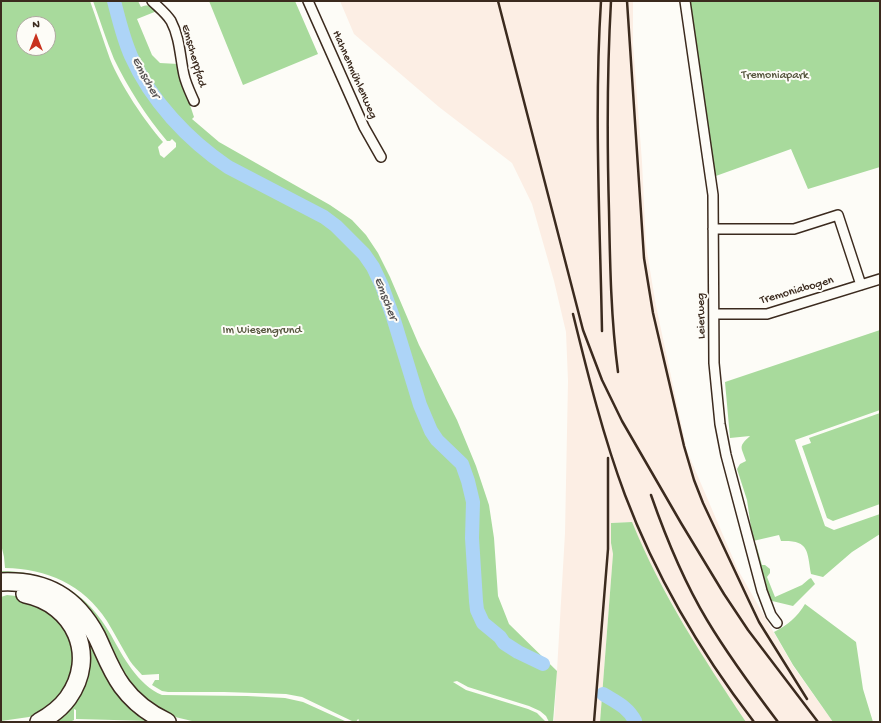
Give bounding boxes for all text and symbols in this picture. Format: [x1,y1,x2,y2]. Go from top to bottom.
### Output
north arrow [16,16,56,56]
text: N [32,19,40,31]
street label: Emscherpfad [177,23,209,89]
street label: Hahnenmühlenweg [328,29,380,121]
water label: Emscher [127,55,163,101]
park label: Tremoniapark [742,69,808,83]
street label: Tremoniabogen [758,274,836,308]
water label: Emscher [370,275,400,323]
street label: Leierweg [694,293,710,339]
park label: Im Wiesengrund [223,324,301,338]

